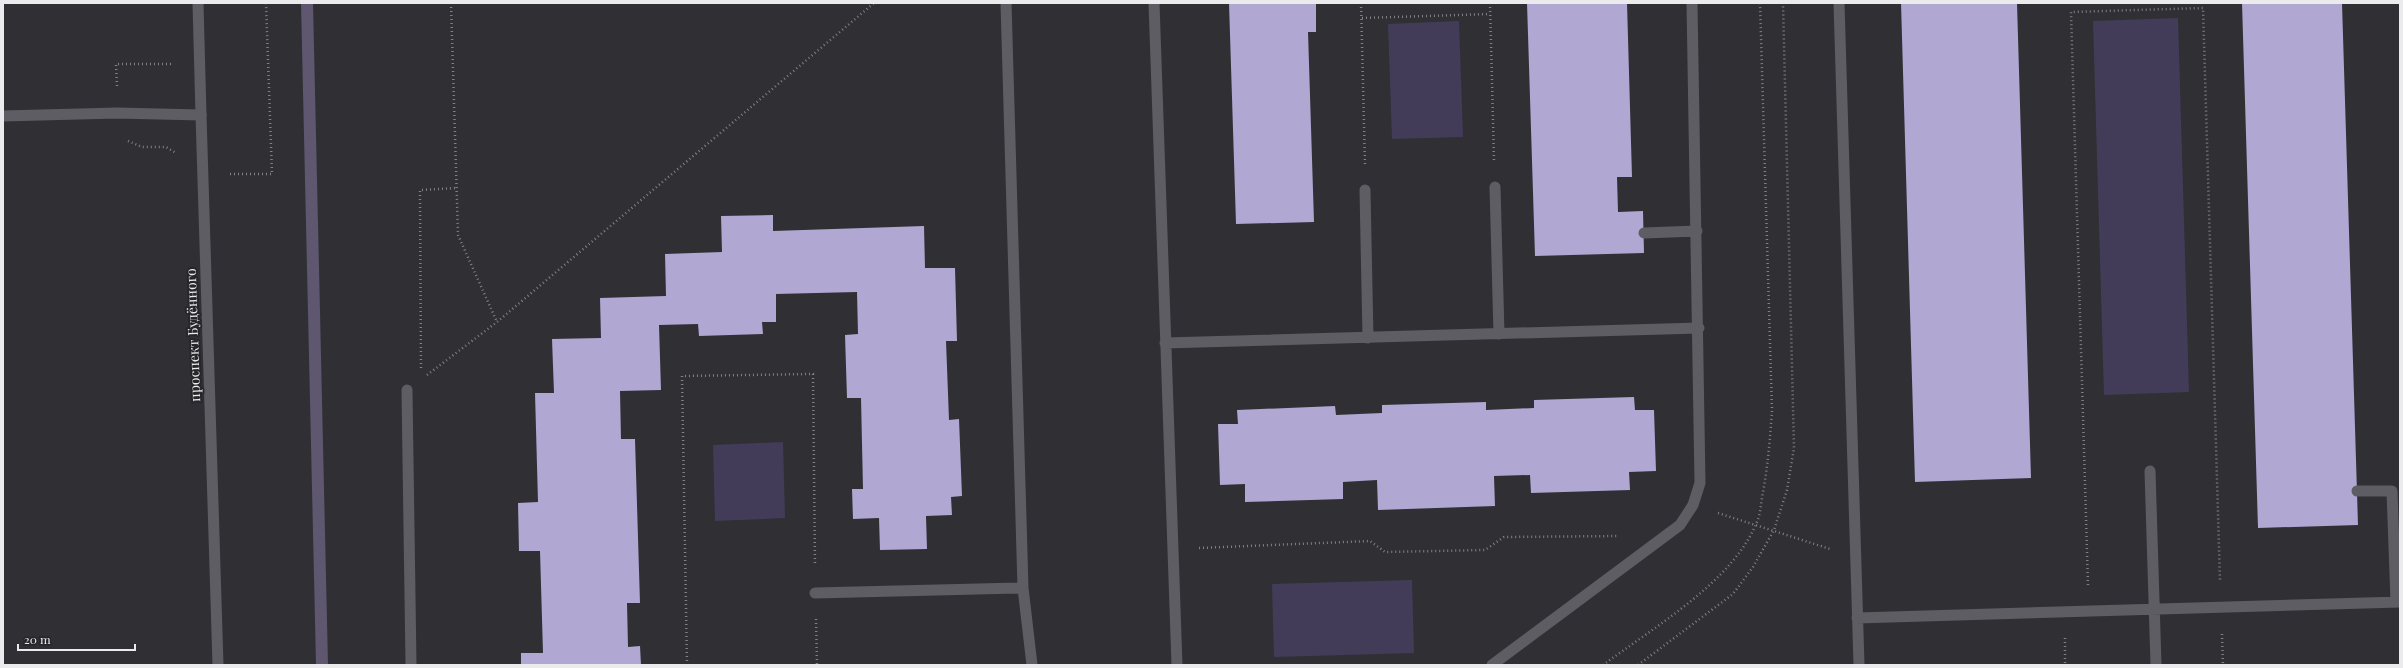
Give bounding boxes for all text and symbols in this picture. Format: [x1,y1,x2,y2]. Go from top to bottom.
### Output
street label: проспект Будённого [181,268,204,402]
scale bar [18,626,135,652]
text: 20 m [24,631,51,647]

